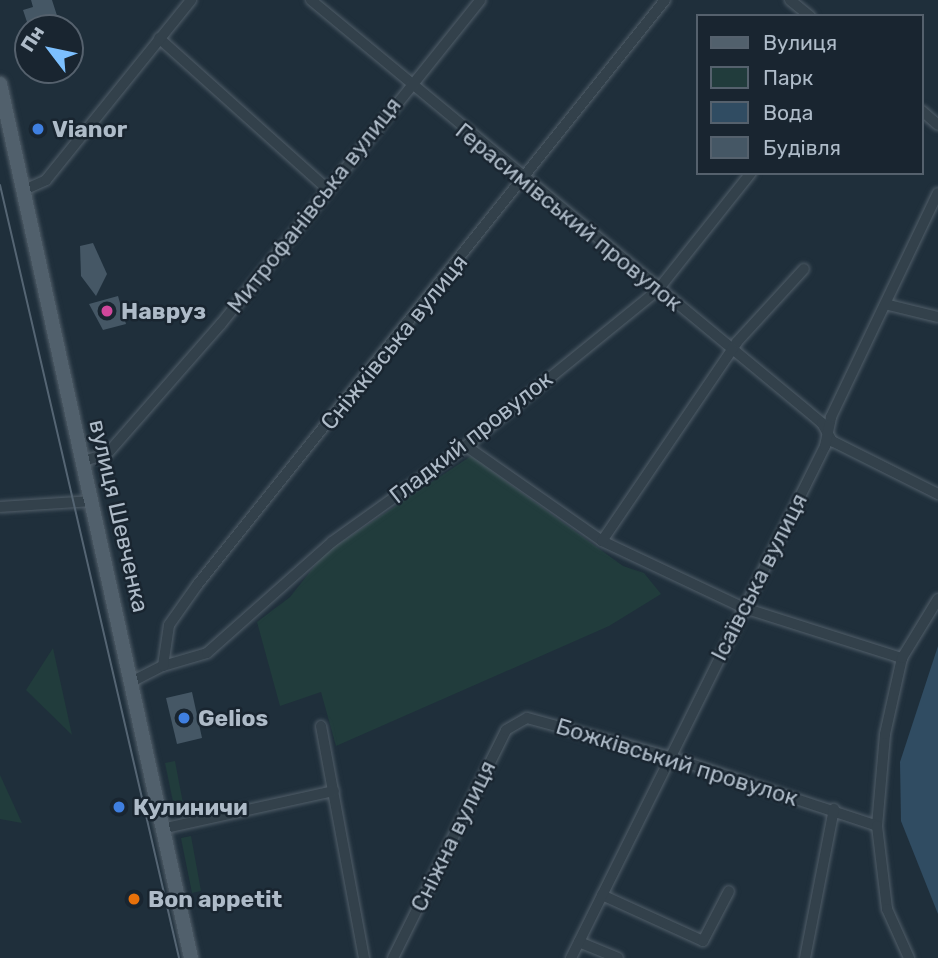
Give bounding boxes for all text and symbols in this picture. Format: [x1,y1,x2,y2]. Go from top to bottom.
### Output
north arrow [14,14,84,84]
legend [696,14,924,175]
text: Пн [16,21,49,56]
text: Вулиця [763,30,837,55]
text: Парк [763,65,813,90]
street label: Митрофанівська вулиця [221,92,407,318]
text: Вода [763,100,813,125]
place label: Vianor [52,115,127,143]
street label: Герасимівський провулок [450,117,688,317]
marker: Vianor [30,121,46,137]
text: Будівля [763,135,841,160]
street label: Сніжківська вулиця [315,249,473,435]
place label: Навруз [121,297,206,325]
marker: Навруз [99,303,115,319]
street label: Гладкий провулок [384,365,558,509]
street label: вулиця Шевченка [83,417,155,615]
street label: Ісаївська вулиця [705,489,813,665]
place label: Gelios [198,704,268,732]
marker: Gelios [176,710,192,726]
street label: Божківський провулок [553,712,801,812]
street label: Сніжна вулиця [405,756,501,916]
place label: Кулиничи [133,793,248,821]
marker: Кулиничи [111,799,127,815]
place label: Bon appetit [148,885,282,913]
marker: Bon appetit [126,891,142,907]

